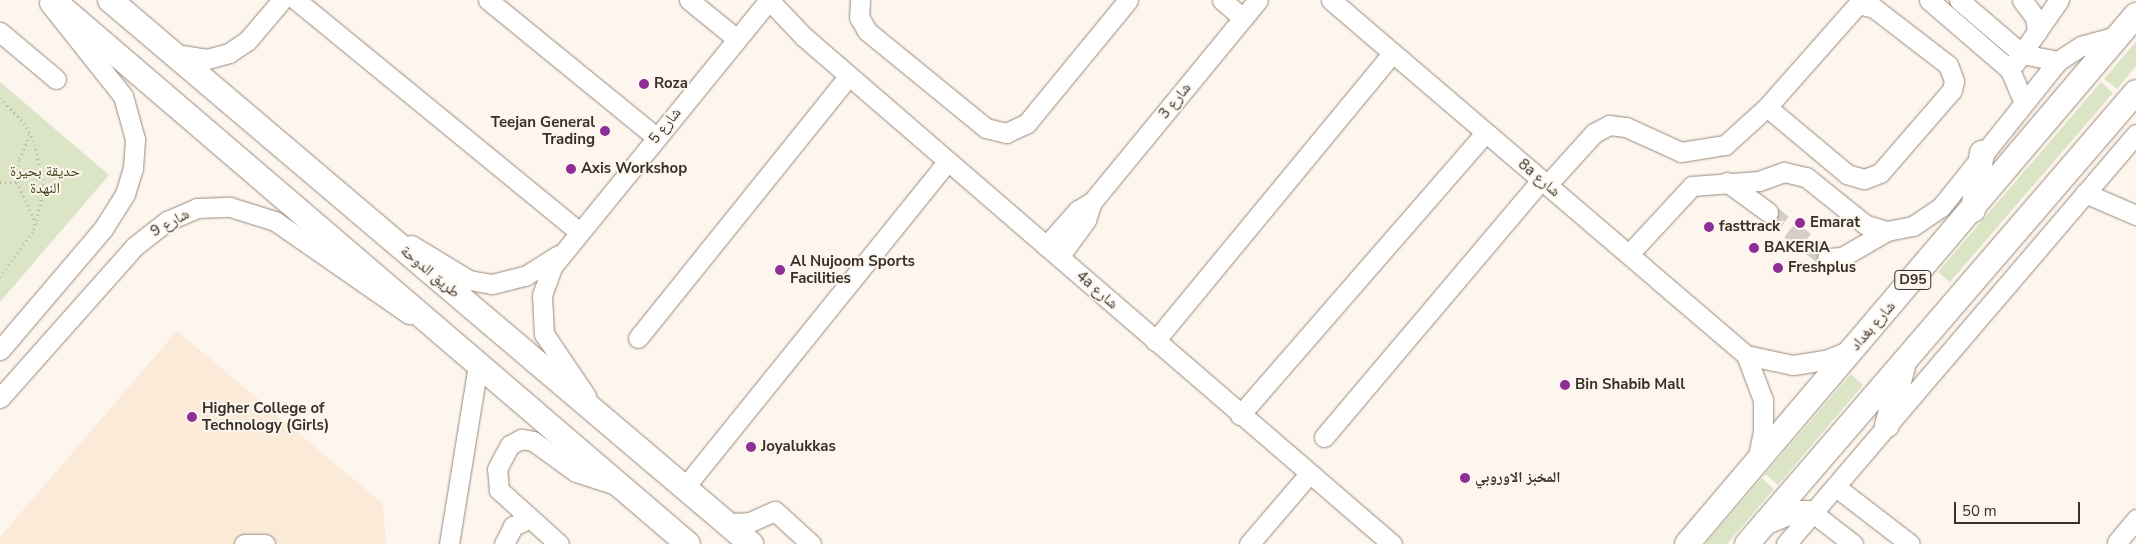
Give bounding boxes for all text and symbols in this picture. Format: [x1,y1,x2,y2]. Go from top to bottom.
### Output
place label: Roza [654,75,688,93]
marker: Roza [638,78,650,90]
street label: شارع 3 [1155,79,1195,123]
street label: شارع 5 [645,104,685,148]
place label: Teejan General Trading [491,113,595,148]
marker: Teejan General Trading [599,125,611,137]
street label: 8a شارع [1514,155,1564,201]
place label: Axis Workshop [581,160,687,178]
park label: حديقة بحيرة النهدة [10,162,80,197]
marker: Axis Workshop [565,163,577,175]
street label: شارع 9 [148,205,192,241]
place label: Emarat [1810,214,1860,232]
marker: Emarat [1794,217,1806,229]
place label: fasttrack [1719,218,1780,236]
marker: fasttrack [1703,221,1715,233]
place label: BAKERIA [1764,239,1830,257]
street label: طريق الدوحة [397,242,463,302]
marker: BAKERIA [1748,242,1760,254]
place label: Al Nujoom Sports Facilities [790,252,915,287]
place label: Freshplus [1788,259,1856,277]
marker: Freshplus [1772,262,1784,274]
marker: Al Nujoom Sports Facilities [774,264,786,276]
street label: 4a شارع [1072,267,1122,313]
road number: D95 [1894,268,1932,292]
street label: شارع بغداد [1847,298,1899,354]
place label: Bin Shabib Mall [1575,376,1685,394]
marker: Bin Shabib Mall [1559,379,1571,391]
place label: Higher College of Technology (Girls) [202,399,329,434]
marker: Higher College of Technology (Girls) [186,411,198,423]
place label: Joyalukkas [761,438,836,456]
marker: Joyalukkas [745,441,757,453]
place label: المخبز الاوروبي [1475,469,1560,487]
marker: المخبز الاوروبي [1459,472,1471,484]
scale bar [1956,492,2082,524]
text: 50 m [1962,501,1997,521]

